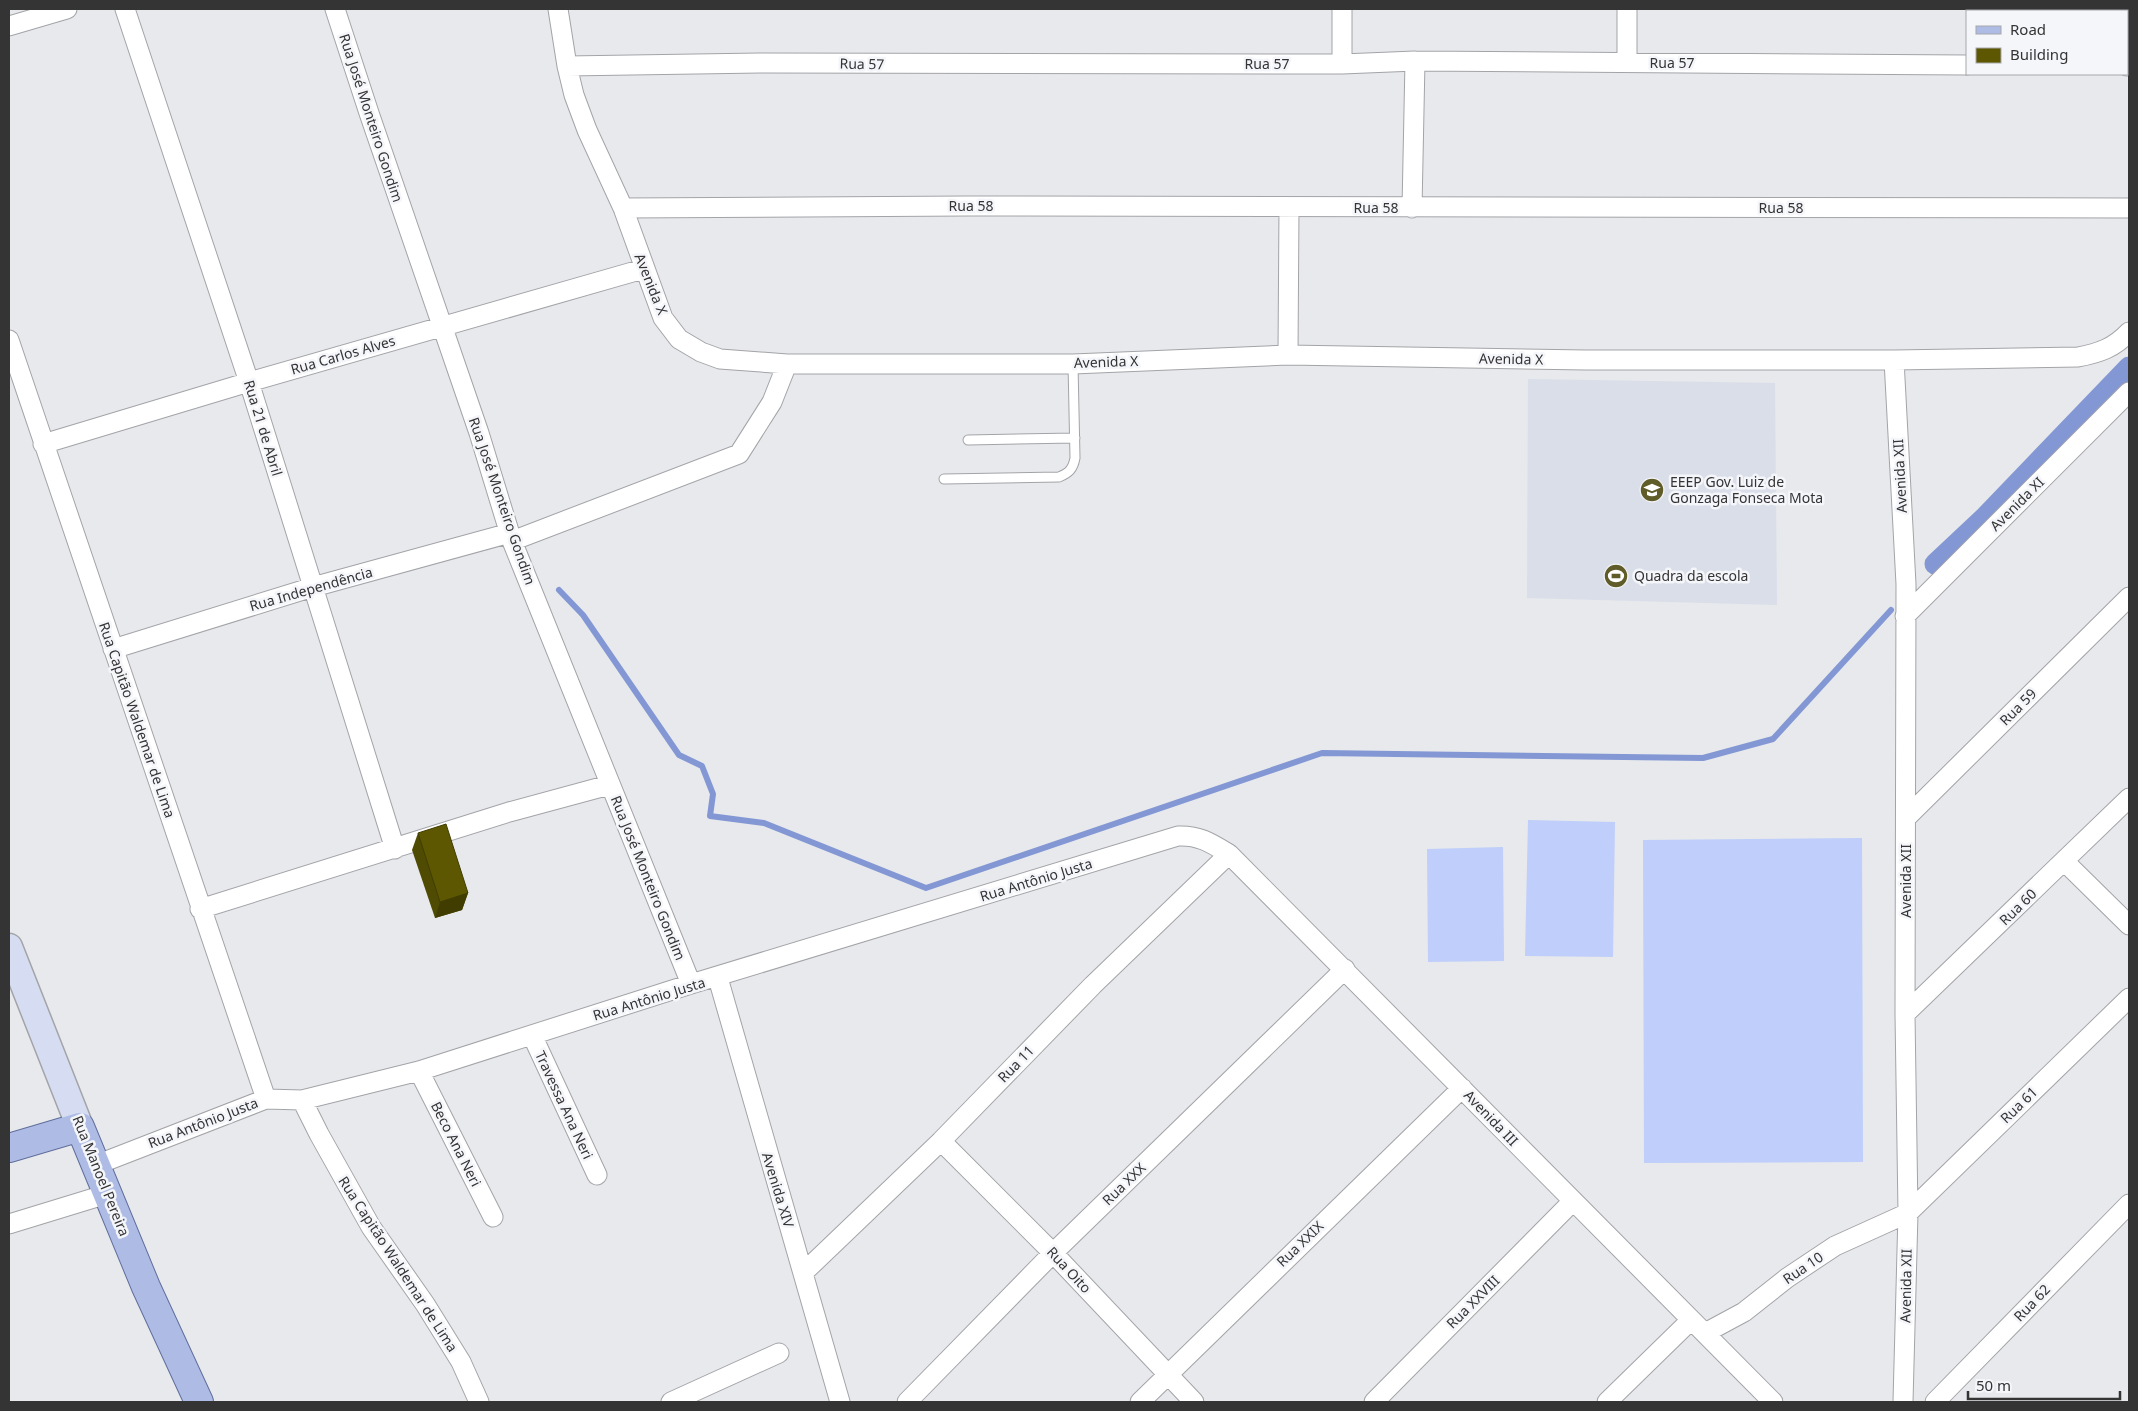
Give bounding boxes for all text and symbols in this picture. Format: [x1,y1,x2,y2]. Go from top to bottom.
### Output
legend [1966,10,2128,75]
text: Road [2010,19,2046,39]
street label: Rua José Monteiro Gondim [335,31,408,204]
text: Building [2010,44,2068,64]
street label: Rua 57 [1650,53,1694,72]
street label: Rua 57 [839,54,885,73]
street label: Rua 57 [1245,54,1289,73]
street label: Rua 58 [949,196,993,215]
street label: Rua 58 [1354,198,1398,217]
street label: Rua 58 [1759,198,1803,217]
street label: Avenida X [631,250,673,318]
street label: Rua Carlos Alves [288,330,398,379]
street label: Avenida X [1479,348,1544,369]
street label: Avenida X [1073,351,1139,372]
street label: Rua 21 de Abril [240,378,287,478]
street label: Rua José Monteiro Gondim [465,415,540,587]
street label: Avenida XII [1888,438,1911,513]
place label: EEEP Gov. Luiz de Gonzaga Fonseca Mota [1670,472,1823,507]
street label: Avenida XI [1985,472,2048,535]
school or university icon: EEEP Gov. Luiz de Gonzaga Fonseca Mota [1639,477,1665,503]
street label: Rua Independência [247,562,375,615]
sports icon: Quadra da escola [1603,563,1629,589]
place label: Quadra da escola [1634,566,1748,585]
street label: Rua Capitão Waldemar de Lima [95,619,180,820]
street label: Rua 59 [1995,684,2040,729]
street label: Rua José Monteiro Gondim [607,793,690,963]
street label: Avenida XII [1896,844,1915,918]
street label: Rua Antônio Justa [977,853,1094,906]
street label: Rua 60 [1995,884,2040,929]
street label: Rua Antônio Justa [590,972,707,1025]
street label: Rua 11 [993,1041,1038,1086]
street label: Travessa Ana Neri [531,1048,598,1162]
street label: Rua 61 [1996,1082,2041,1127]
street label: Avenida III [1460,1086,1523,1150]
street label: Rua Antônio Justa [145,1093,261,1152]
street label: Beco Ana Neri [427,1098,486,1189]
street label: Rua Manoel Pereira [69,1113,134,1239]
street label: Avenida XIV [758,1150,799,1230]
street label: Rua XXX [1098,1158,1150,1209]
street label: Rua Capitão Waldemar de Lima [334,1172,462,1355]
street label: Rua XXIX [1272,1216,1328,1271]
street label: Rua Oito [1043,1242,1096,1297]
street label: Rua 10 [1779,1247,1827,1288]
street label: Avenida XII [1895,1249,1916,1323]
street label: Rua XXVIII [1442,1271,1504,1332]
street label: Rua 62 [2009,1280,2054,1325]
scale bar [1968,1368,2120,1400]
text: 50 m [1976,1375,2011,1395]

